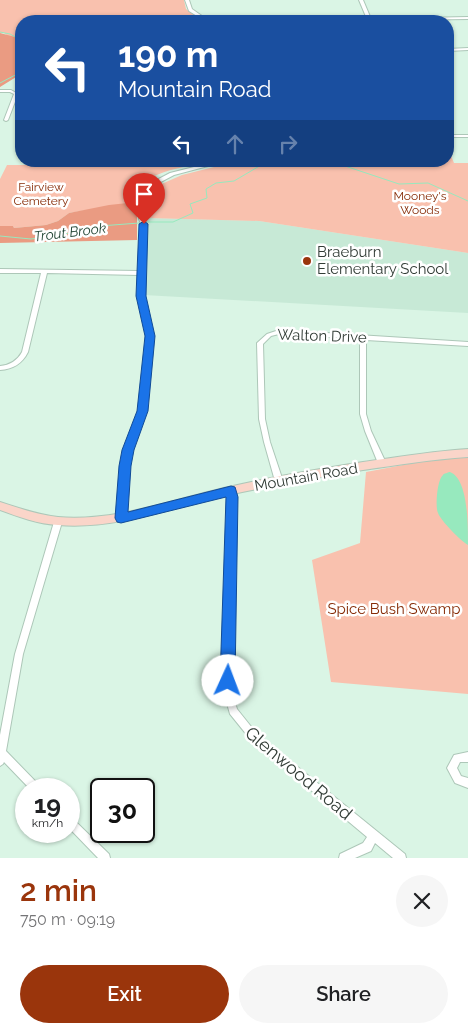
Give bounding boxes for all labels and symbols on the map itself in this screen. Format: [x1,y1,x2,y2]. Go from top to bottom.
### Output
pin [123,173,165,224]
park label: Fairview Cemetery [14,180,69,208]
park label: Mooney's Woods [393,189,447,217]
water label: Trout Brook [33,220,108,244]
place label: Braeburn Elementary School [317,243,449,278]
marker: Braeburn Elementary School [301,255,313,267]
street label: Walton Drive [277,325,367,347]
street label: Mountain Road [253,459,359,495]
park label: Spice Bush Swamp [327,600,461,618]
position arrow [201,654,253,706]
street label: Glenwood Road [241,722,357,824]
speed limit sign: 30 [90,778,155,843]

